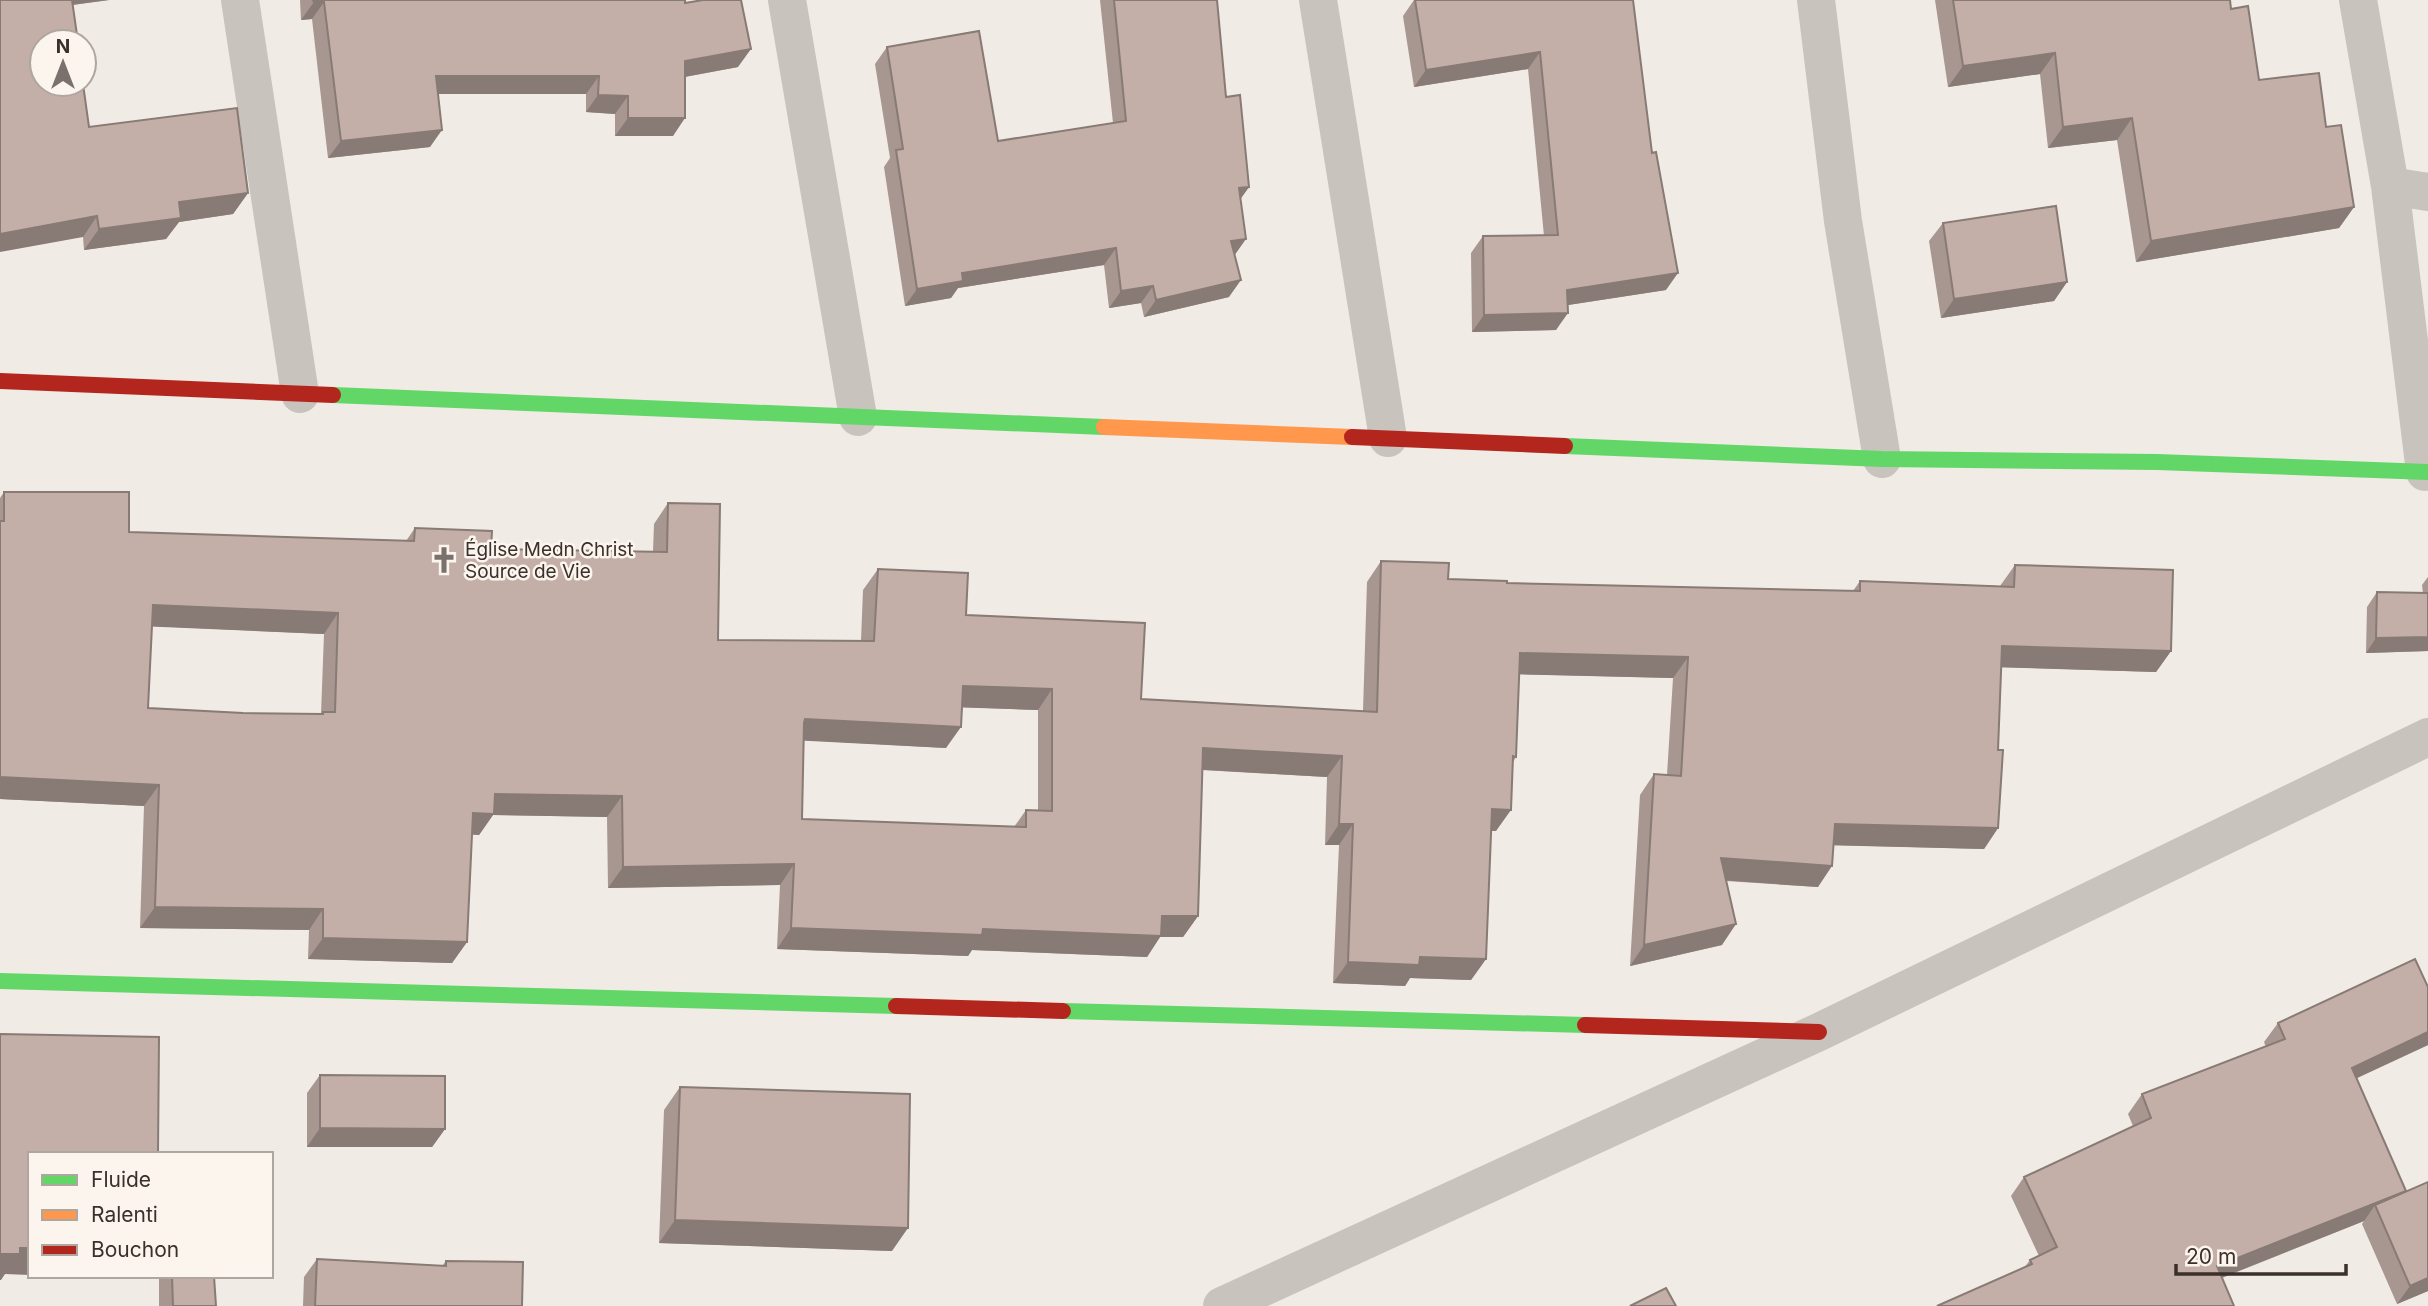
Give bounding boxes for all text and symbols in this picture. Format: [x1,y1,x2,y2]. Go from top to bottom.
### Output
north arrow [28,28,98,98]
text: N [56,35,70,58]
place label: Église Medn Christ Source de Vie [465,537,634,583]
church icon: Église Medn Christ Source de Vie [429,545,459,575]
legend [28,1152,273,1278]
text: Fluide [91,1167,151,1192]
text: Ralenti [91,1202,158,1227]
scale bar [2176,1232,2346,1276]
text: Bouchon [91,1237,179,1262]
text: 20 m [2186,1244,2236,1269]

